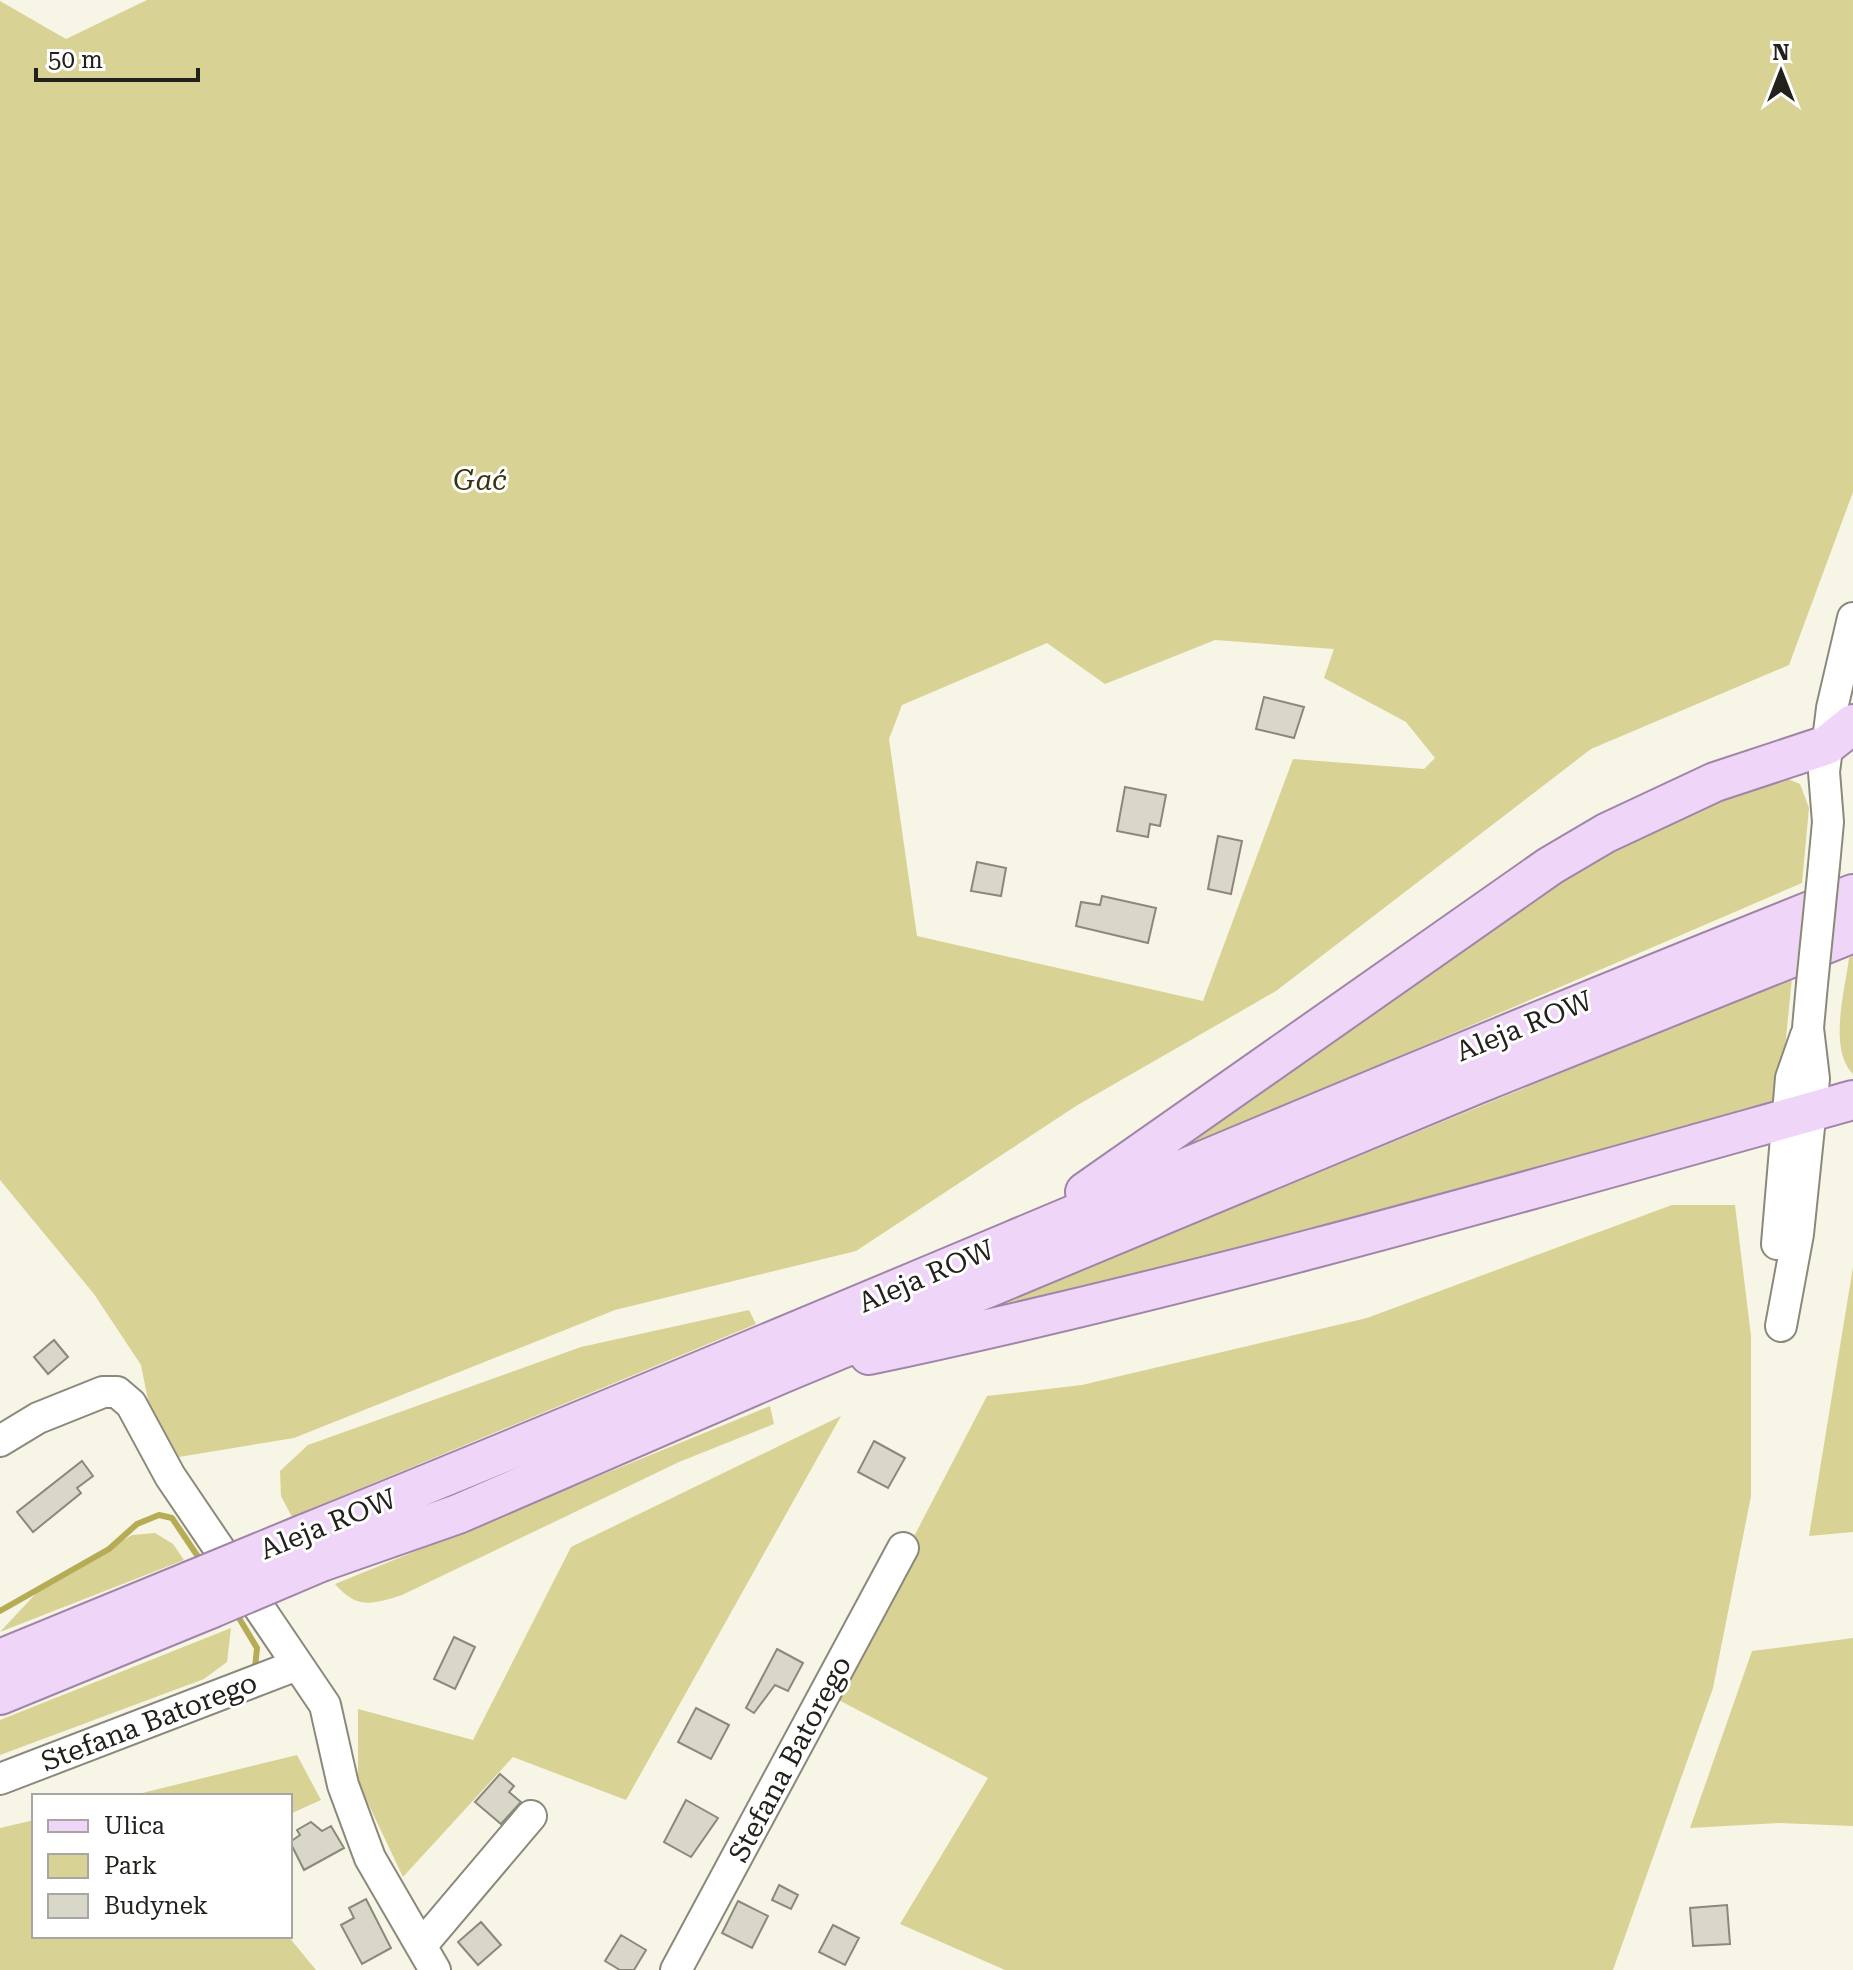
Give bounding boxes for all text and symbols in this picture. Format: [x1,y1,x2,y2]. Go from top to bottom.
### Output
scale bar [36,32,198,82]
north arrow [1741,32,1821,112]
text: N [1773,40,1790,65]
text: 50 m [48,46,103,74]
park label: Gać [453,464,507,497]
street label: Aleja ROW [1451,983,1598,1068]
street label: Aleja ROW [853,1232,999,1319]
street label: Aleja ROW [255,1481,402,1566]
street label: Stefana Batorego [722,1650,858,1868]
street label: Stefana Batorego [36,1666,262,1778]
legend [32,1794,292,1938]
text: Ulica [104,1812,165,1840]
text: Park [104,1852,157,1880]
text: Budynek [104,1892,208,1920]

